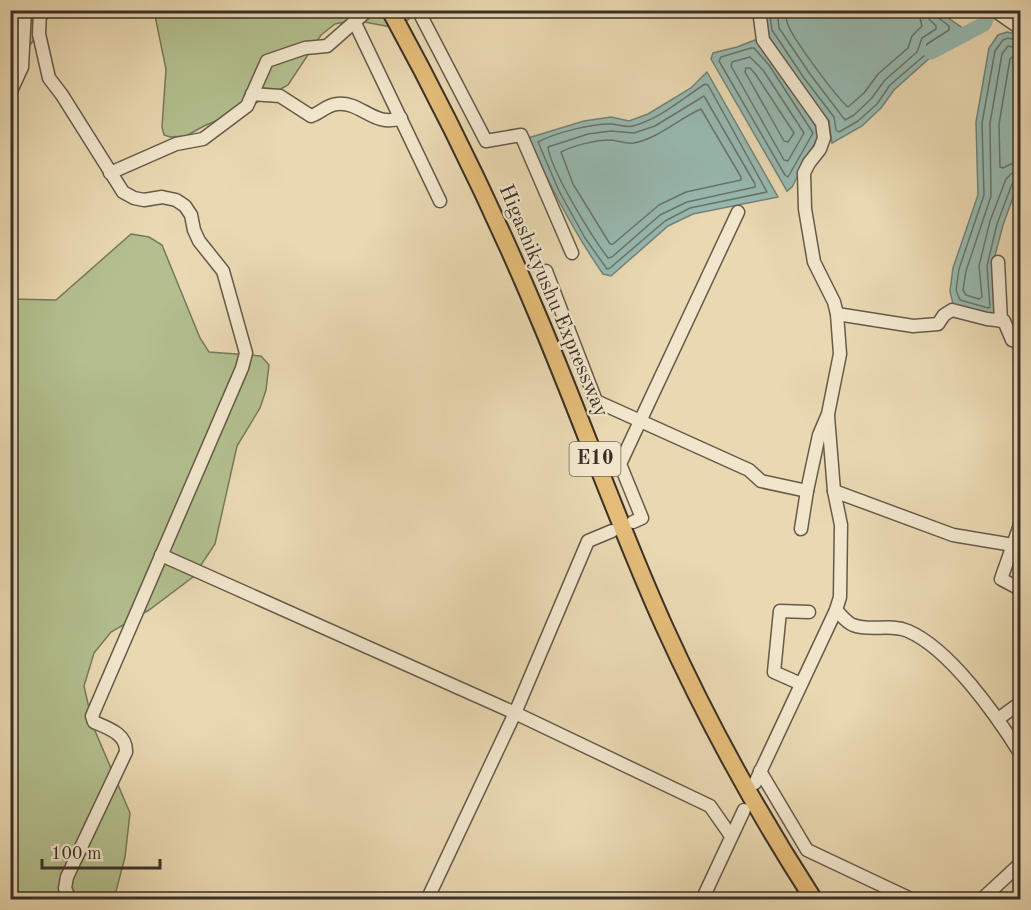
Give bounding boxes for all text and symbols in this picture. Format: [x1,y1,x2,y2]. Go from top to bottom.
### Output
street label: Higashikyushu Expressway [494,182,612,420]
road number: E10 [570,442,620,476]
scale bar [42,832,160,870]
text: 100 m [51,845,102,863]

